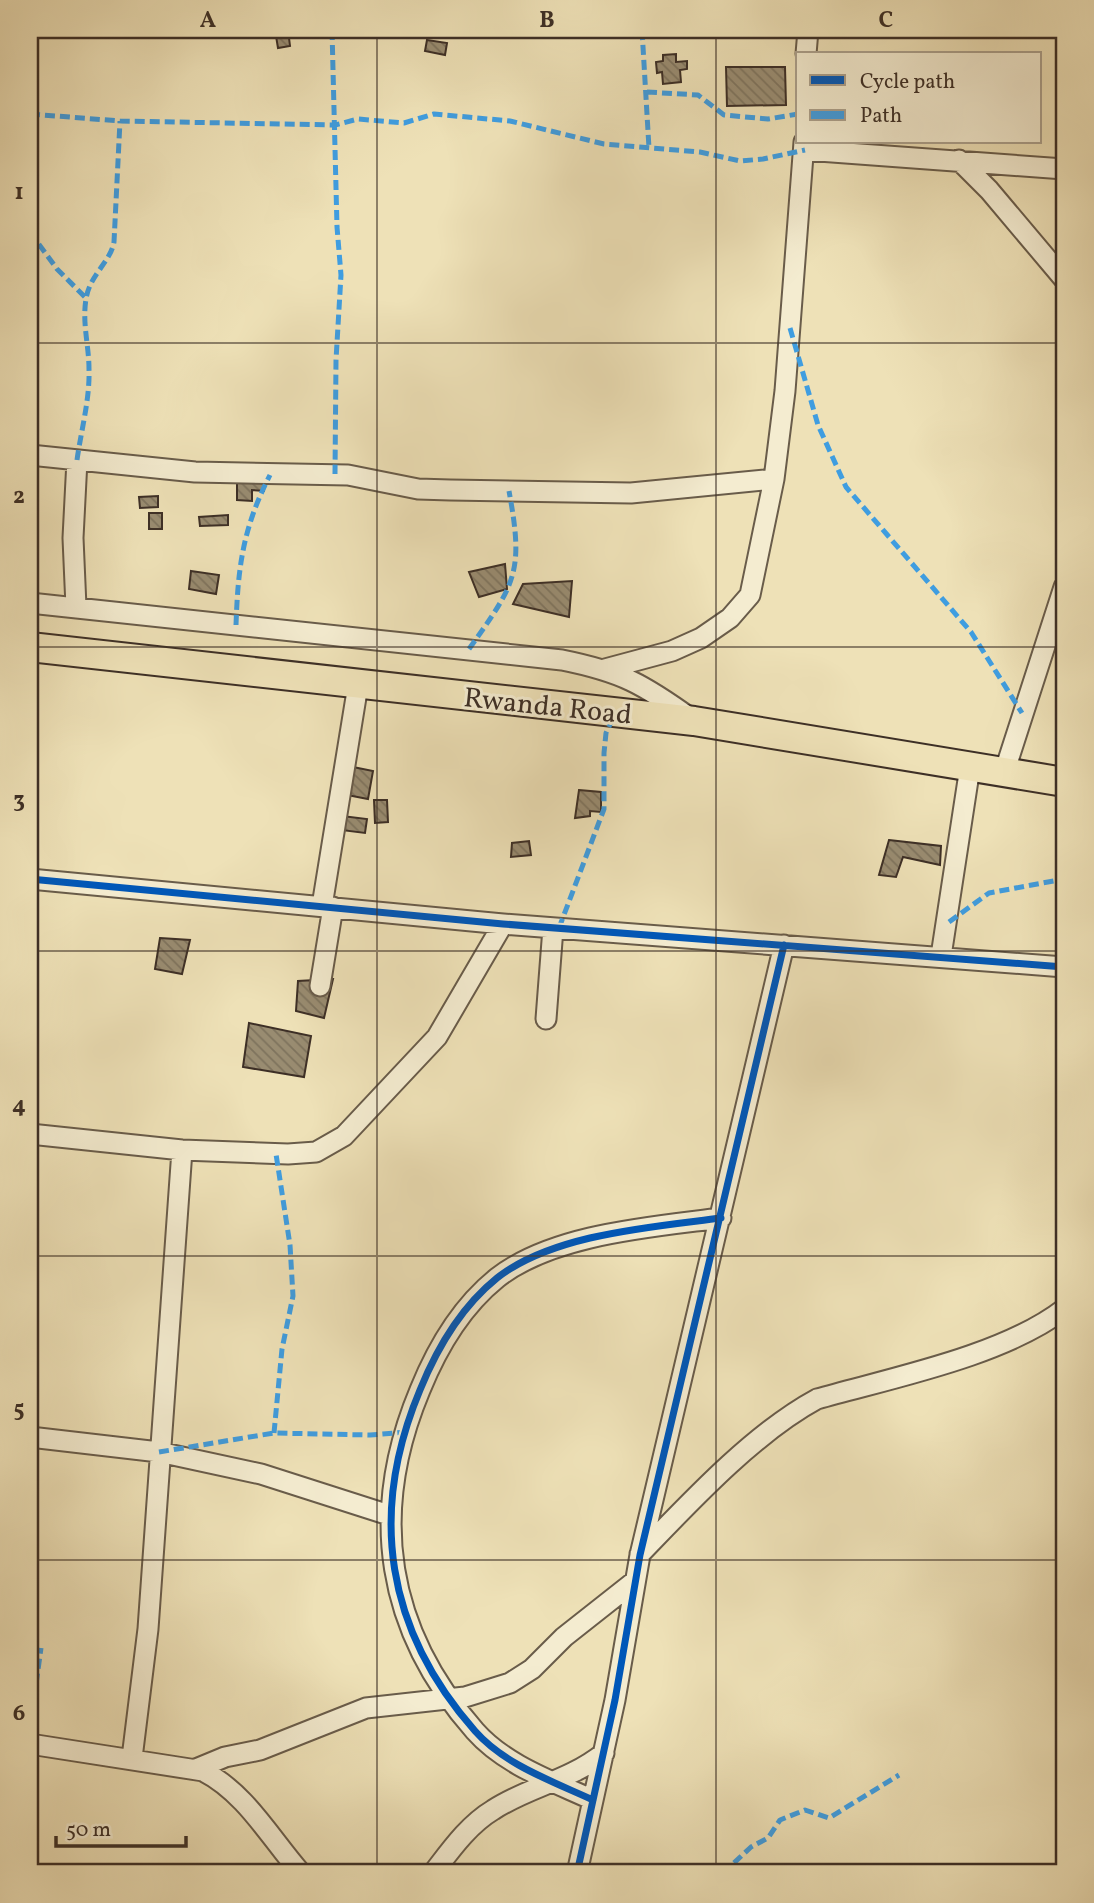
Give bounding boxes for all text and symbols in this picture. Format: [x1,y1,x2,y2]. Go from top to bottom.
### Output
text: A [200,5,216,37]
text: B [539,5,555,37]
text: C [879,5,893,37]
legend [796,52,1042,144]
text: Cycle path [860,68,955,97]
text: Path [860,102,902,131]
text: 1 [14,177,24,209]
text: 2 [13,481,25,513]
street label: Rwanda Road [462,679,634,736]
text: 3 [13,785,25,817]
text: 4 [12,1090,26,1122]
text: 5 [13,1394,25,1426]
text: 6 [13,1698,25,1730]
scale bar [56,1805,186,1849]
text: 50 m [66,1816,111,1845]

